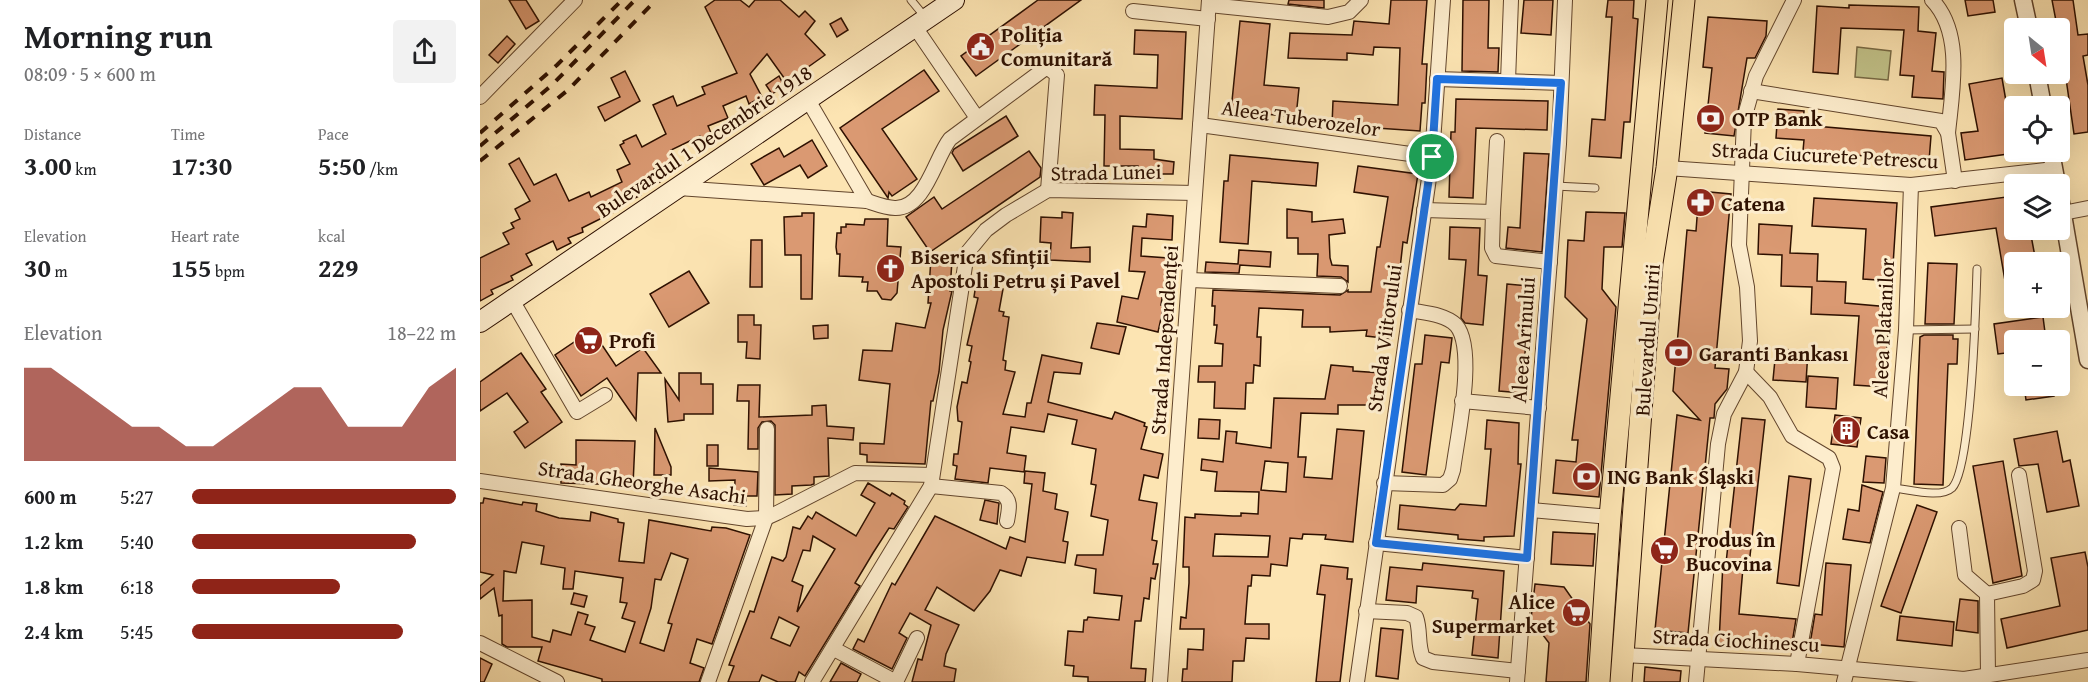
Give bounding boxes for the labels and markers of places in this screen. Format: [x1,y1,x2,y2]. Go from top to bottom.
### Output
place label: Poliția Comunitară [1001,19,1112,74]
public building icon: Poliția Comunitară [964,30,996,62]
bank icon: OTP Bank [1695,102,1727,134]
place label: OTP Bank [1732,103,1824,134]
pin [1406,131,1457,182]
pharmacy icon: Catena [1684,187,1716,219]
place label: Catena [1721,188,1785,219]
place label: Biserica Sfinții Apostoli Petru și Pavel [911,241,1121,296]
church icon: Biserica Sfinții Apostoli Petru și Pavel [874,252,906,284]
supermarket icon: Profi [572,324,604,356]
place label: Profi [609,325,656,356]
bank icon: Garanti Bankası [1662,337,1694,369]
place label: Garanti Bankası [1699,338,1849,369]
building icon: Casa [1830,415,1862,447]
place label: Casa [1867,416,1910,447]
bank icon: ING Bank Śląski [1570,460,1602,492]
place label: ING Bank Śląski [1607,461,1754,492]
place label: Produs în Bucovina [1686,524,1776,579]
supermarket icon: Produs în Bucovina [1649,535,1681,567]
place label: Alice Supermarket [1432,586,1555,641]
supermarket icon: Alice Supermarket [1560,597,1592,629]

